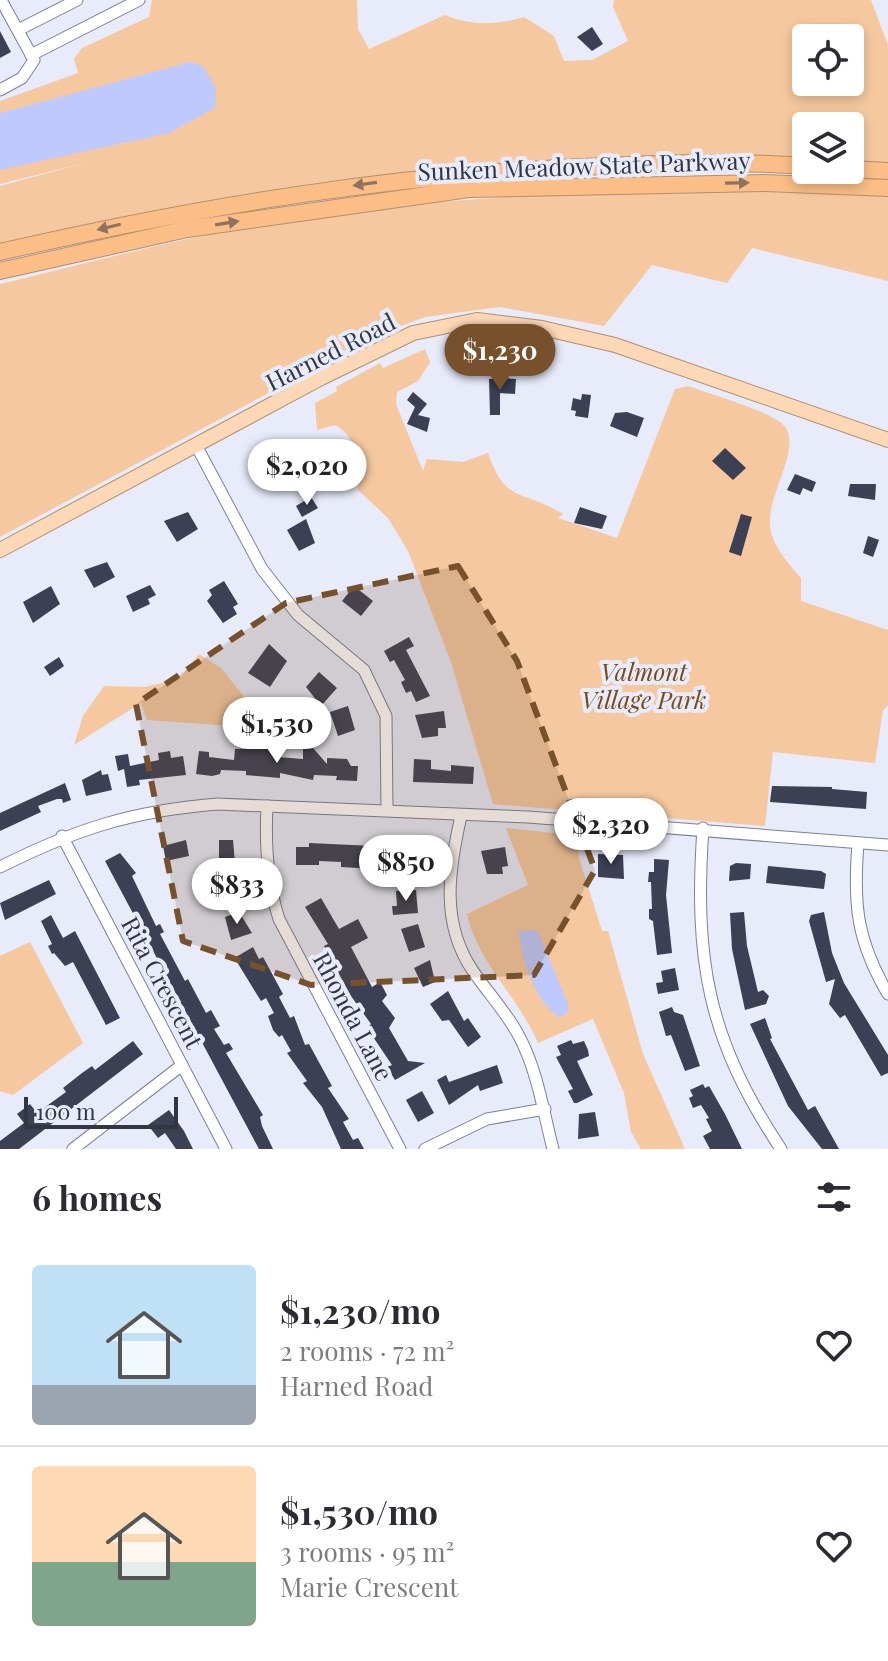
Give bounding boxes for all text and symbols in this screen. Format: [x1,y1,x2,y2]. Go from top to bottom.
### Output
map controls [792,24,864,184]
button: locate [792,24,864,96]
button: layers [792,112,864,184]
street label: Sunken Meadow State Parkway [417,143,751,187]
one-way arrow [725,177,750,190]
one-way arrow [352,178,377,191]
one-way arrow [215,216,240,228]
one-way arrow [96,221,121,234]
street label: Harned Road [260,305,400,397]
pin: $1,230 [435,324,565,392]
text: $1,230 [463,332,537,367]
pin: $2,020 [242,439,372,507]
text: $2,020 [266,447,348,482]
park label: Valmont Village Park [582,655,706,715]
pin: $1,530 [212,697,342,765]
text: $1,530 [241,705,313,740]
pin: $2,320 [546,798,676,866]
text: $2,320 [572,806,650,841]
pin: $850 [359,835,453,903]
text: $850 [377,843,435,878]
pin: $833 [190,858,284,926]
text: $833 [210,866,264,901]
street label: Rita Crescent [115,911,211,1054]
street label: Rhonda Lane [307,946,401,1086]
scale bar [24,1093,178,1129]
text: 100 m [36,1096,96,1126]
text: 6 homes [32,1174,162,1220]
icon: filters [812,1175,856,1219]
text: $1,230/mo [280,1287,441,1333]
icon: home [96,1297,192,1393]
icon: heart [812,1323,856,1367]
text: 2 rooms · 72 m² [280,1333,454,1368]
text: Harned Road [280,1368,433,1403]
text: $1,530/mo [280,1488,438,1534]
icon: home [96,1498,192,1594]
icon: heart [812,1524,856,1568]
text: 3 rooms · 95 m² [280,1534,454,1569]
text: Marie Crescent [280,1569,459,1604]

